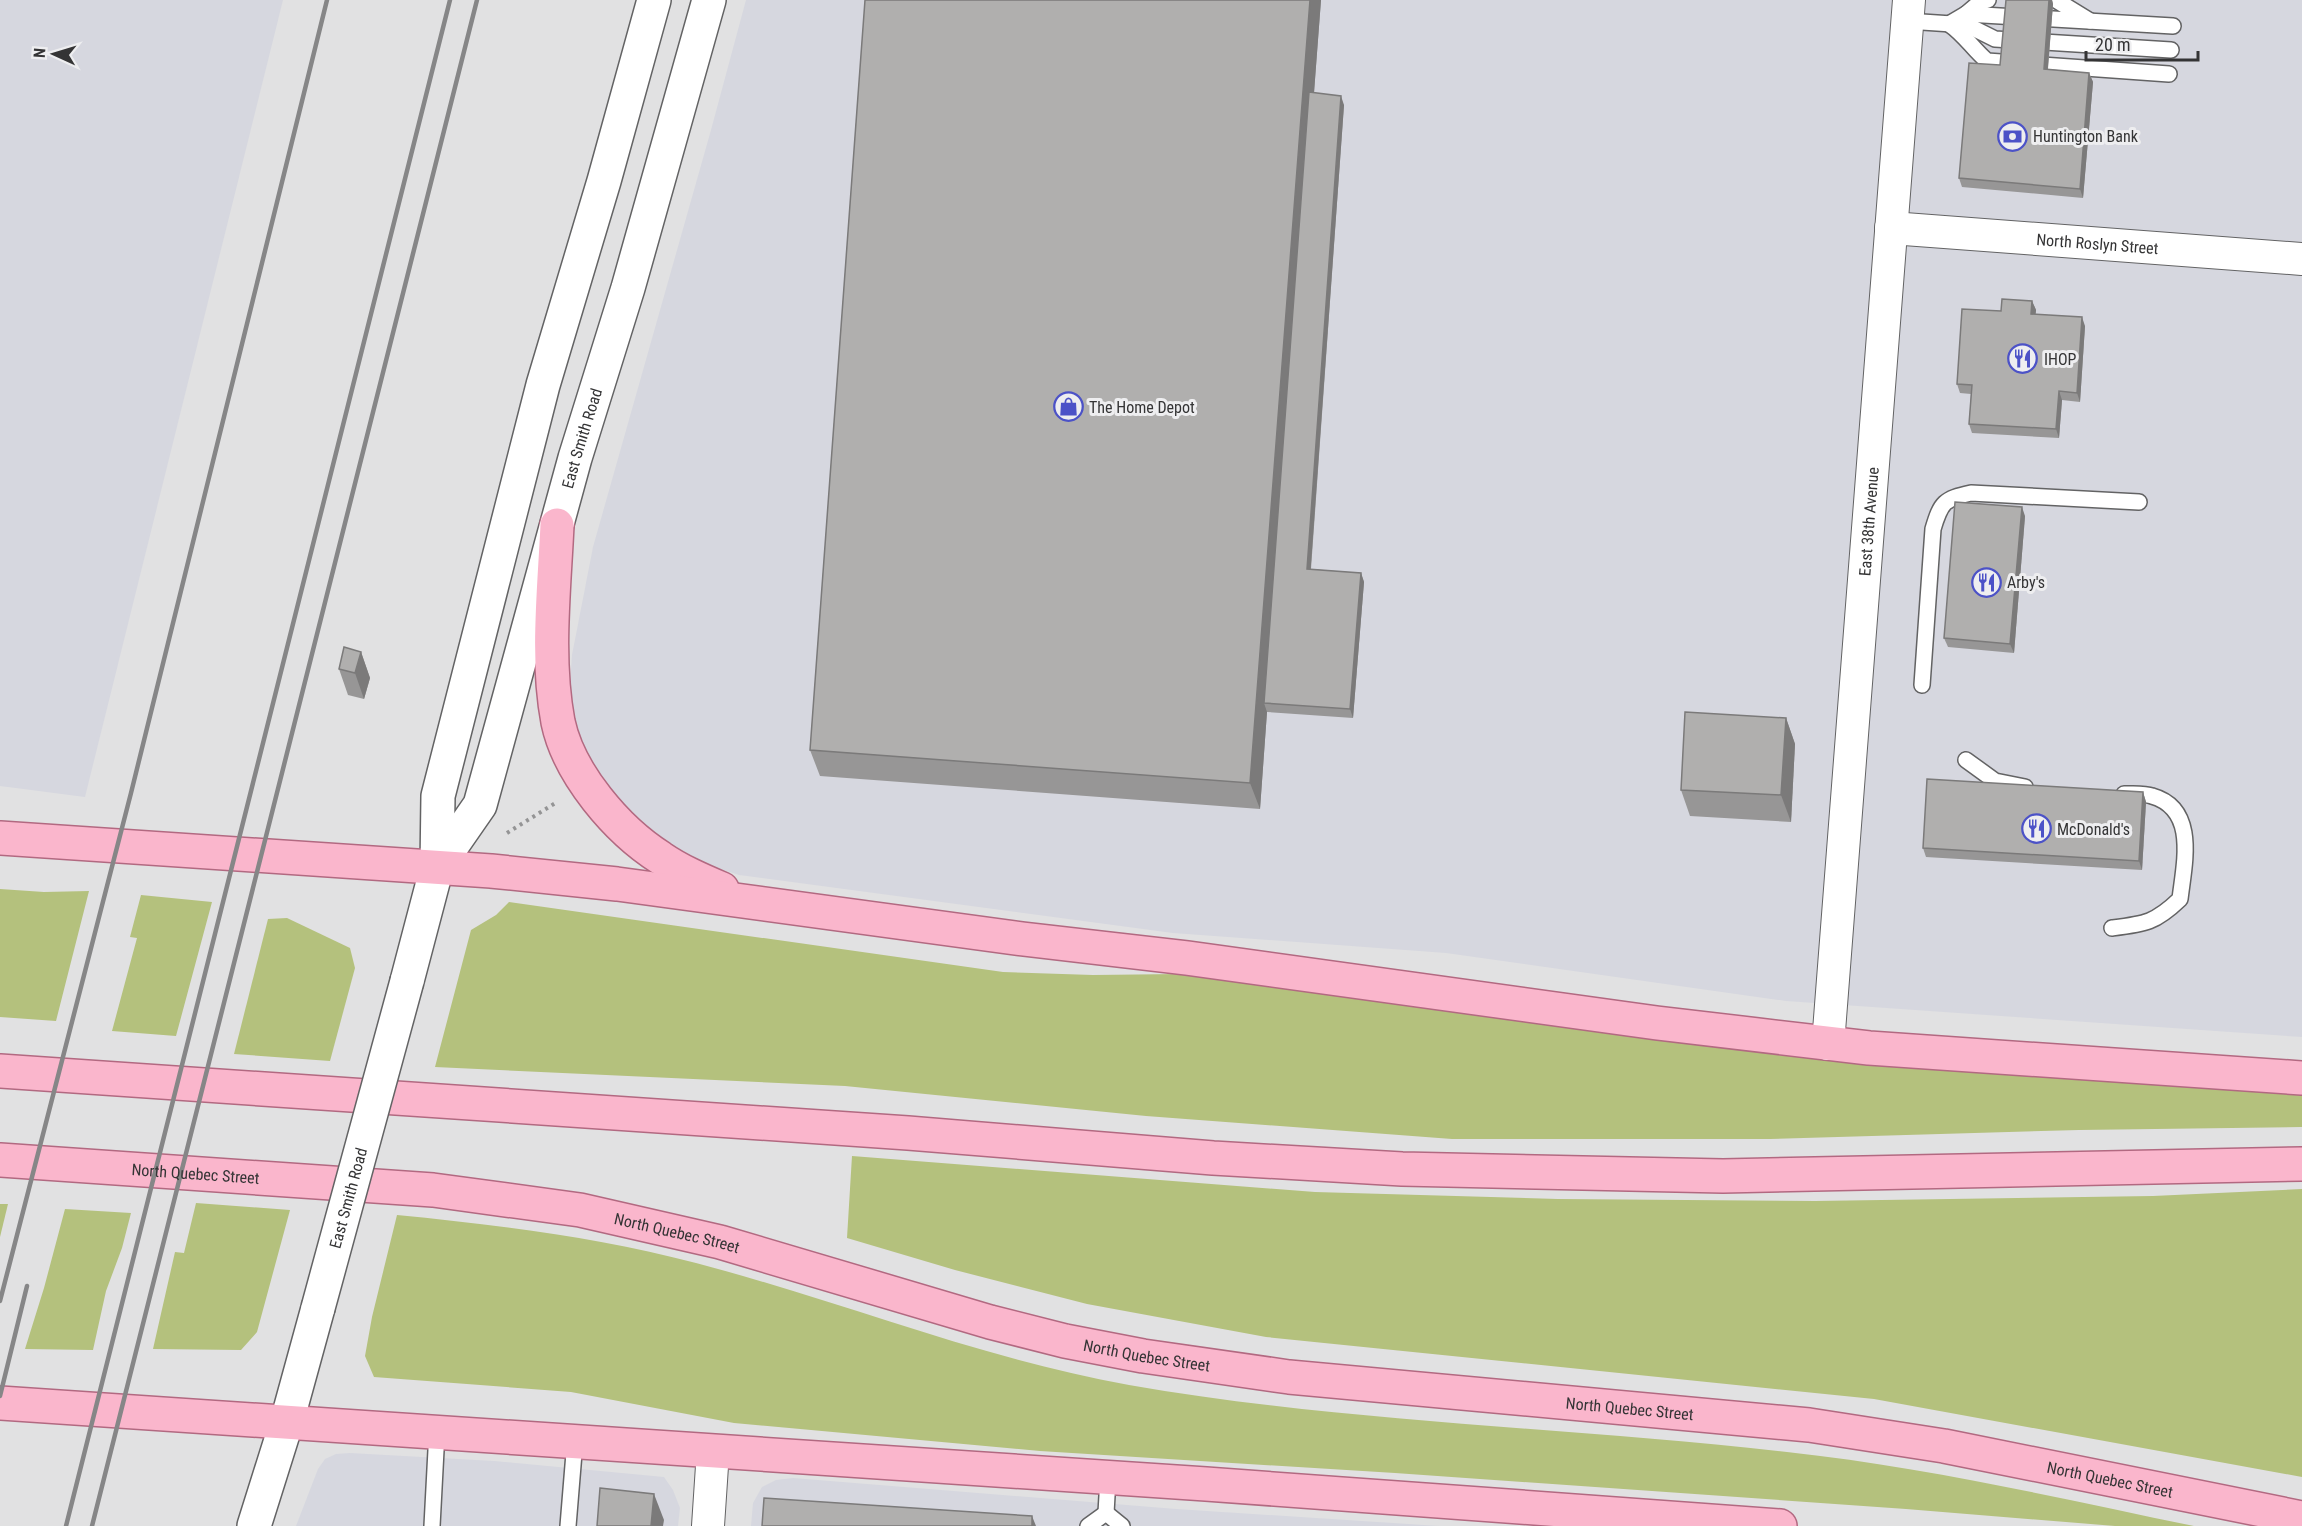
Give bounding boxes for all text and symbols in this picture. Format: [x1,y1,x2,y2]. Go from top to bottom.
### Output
north arrow [24,24,84,84]
scale bar [2086,24,2198,62]
text: 20 m [2095,34,2130,55]
text: N [30,47,49,59]
bank icon: Huntington Bank [1996,120,2028,152]
place label: Huntington Bank [2033,127,2139,146]
street label: North Roslyn Street [2036,230,2159,258]
restaurant icon: IHOP [2007,343,2039,375]
place label: IHOP [2044,350,2077,369]
street label: East Smith Road [558,386,606,491]
shop icon: The Home Depot [1052,391,1084,423]
place label: The Home Depot [1089,398,1195,417]
street label: East 38th Avenue [1855,466,1883,577]
restaurant icon: Arby's [1970,566,2002,598]
place label: Arby's [2007,573,2045,592]
restaurant icon: McDonald's [2020,813,2052,845]
place label: McDonald's [2057,820,2130,839]
street label: East Smith Road [326,1146,371,1251]
street label: North Quebec Street [131,1160,260,1188]
street label: North Quebec Street [612,1209,742,1257]
street label: North Quebec Street [1082,1336,1212,1376]
street label: North Quebec Street [1565,1394,1695,1424]
street label: North Quebec Street [2045,1458,2175,1502]

